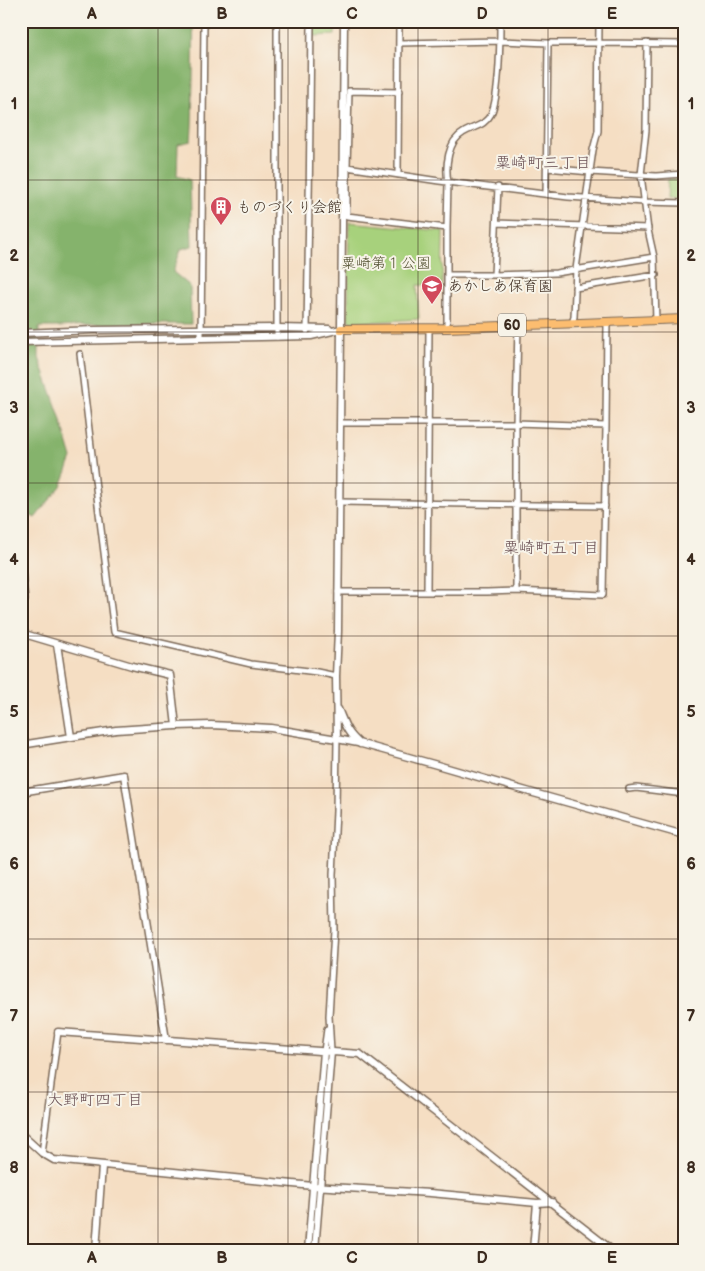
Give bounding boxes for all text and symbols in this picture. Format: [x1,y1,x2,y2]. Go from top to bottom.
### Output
text: A [86,5,97,24]
text: B [216,5,228,24]
text: C [346,5,358,24]
text: D [476,5,488,24]
text: E [607,5,617,24]
text: 1 [11,95,17,114]
text: 1 [688,95,694,114]
district label: 粟崎町三丁目 [495,154,591,173]
building icon: ものづくり会館 [209,195,233,226]
place label: ものづくり会館 [237,198,342,217]
text: 2 [9,247,19,266]
text: 2 [686,247,696,266]
park label: 粟崎第１公園 [341,254,431,273]
school or university icon: あかしあ保育園 [420,274,444,305]
place label: あかしあ保育園 [448,277,553,296]
road number: 60 [498,314,526,336]
text: 3 [9,399,19,418]
text: 3 [686,399,696,418]
district label: 粟崎町五丁目 [503,539,599,558]
text: 4 [9,551,19,570]
text: 4 [686,551,696,570]
text: 5 [9,703,19,722]
text: 5 [686,703,696,722]
text: 6 [9,855,19,874]
text: 6 [686,855,696,874]
text: 7 [10,1007,19,1026]
text: 7 [687,1007,696,1026]
district label: 大野町四丁目 [47,1091,143,1110]
text: 8 [9,1159,19,1178]
text: 8 [686,1159,696,1178]
text: A [86,1249,97,1268]
text: B [216,1249,228,1268]
text: C [346,1249,358,1268]
text: D [476,1249,488,1268]
text: E [607,1249,617,1268]

